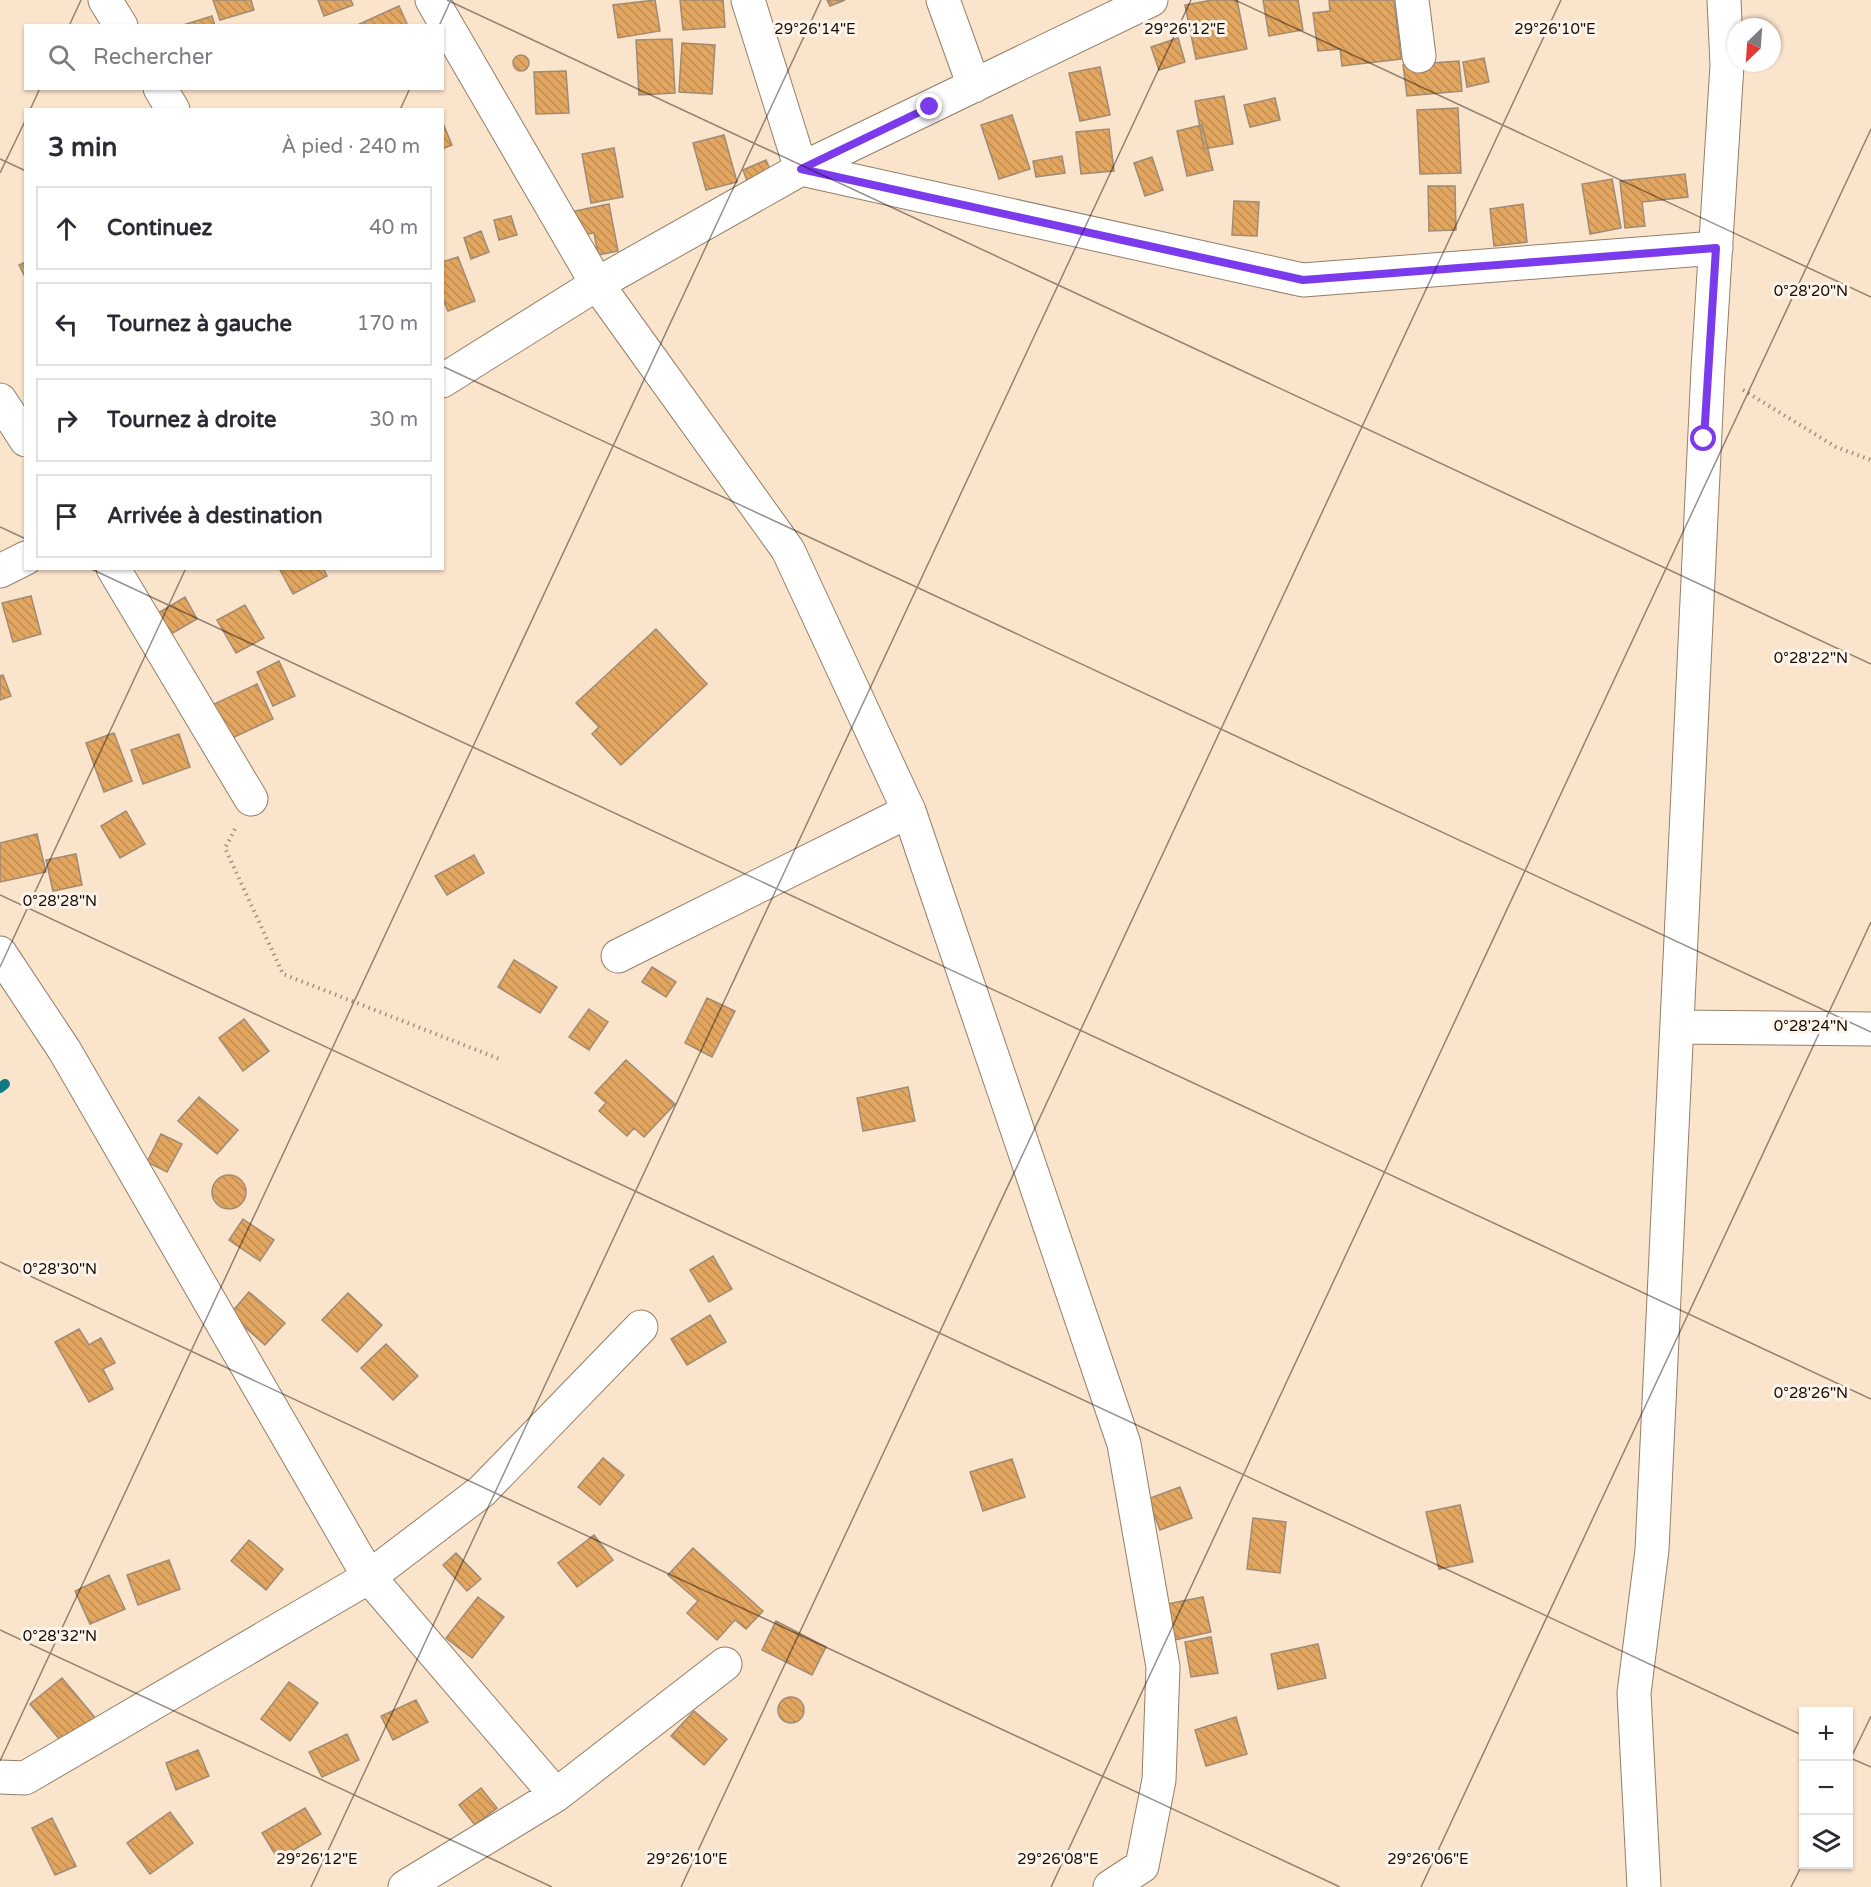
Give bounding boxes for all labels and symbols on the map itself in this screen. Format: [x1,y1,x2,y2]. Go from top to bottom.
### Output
north arrow [1727,18,1781,72]
text: 29°26'14"E [774,20,856,38]
text: 29°26'12"E [1144,20,1226,38]
text: 29°26'10"E [1514,20,1596,38]
route end [916,93,942,119]
text: 0°28'20"N [1774,282,1848,300]
route start [1690,425,1716,451]
text: 0°28'22"N [1774,649,1848,667]
text: 0°28'28"N [23,892,97,910]
text: 0°28'24"N [1774,1017,1848,1035]
text: 0°28'30"N [23,1260,97,1278]
text: 0°28'26"N [1774,1384,1848,1402]
text: 0°28'32"N [23,1627,97,1645]
text: 29°26'12"E [276,1850,358,1868]
text: 29°26'10"E [646,1850,728,1868]
text: 29°26'08"E [1017,1850,1099,1868]
text: 29°26'06"E [1387,1850,1469,1868]

